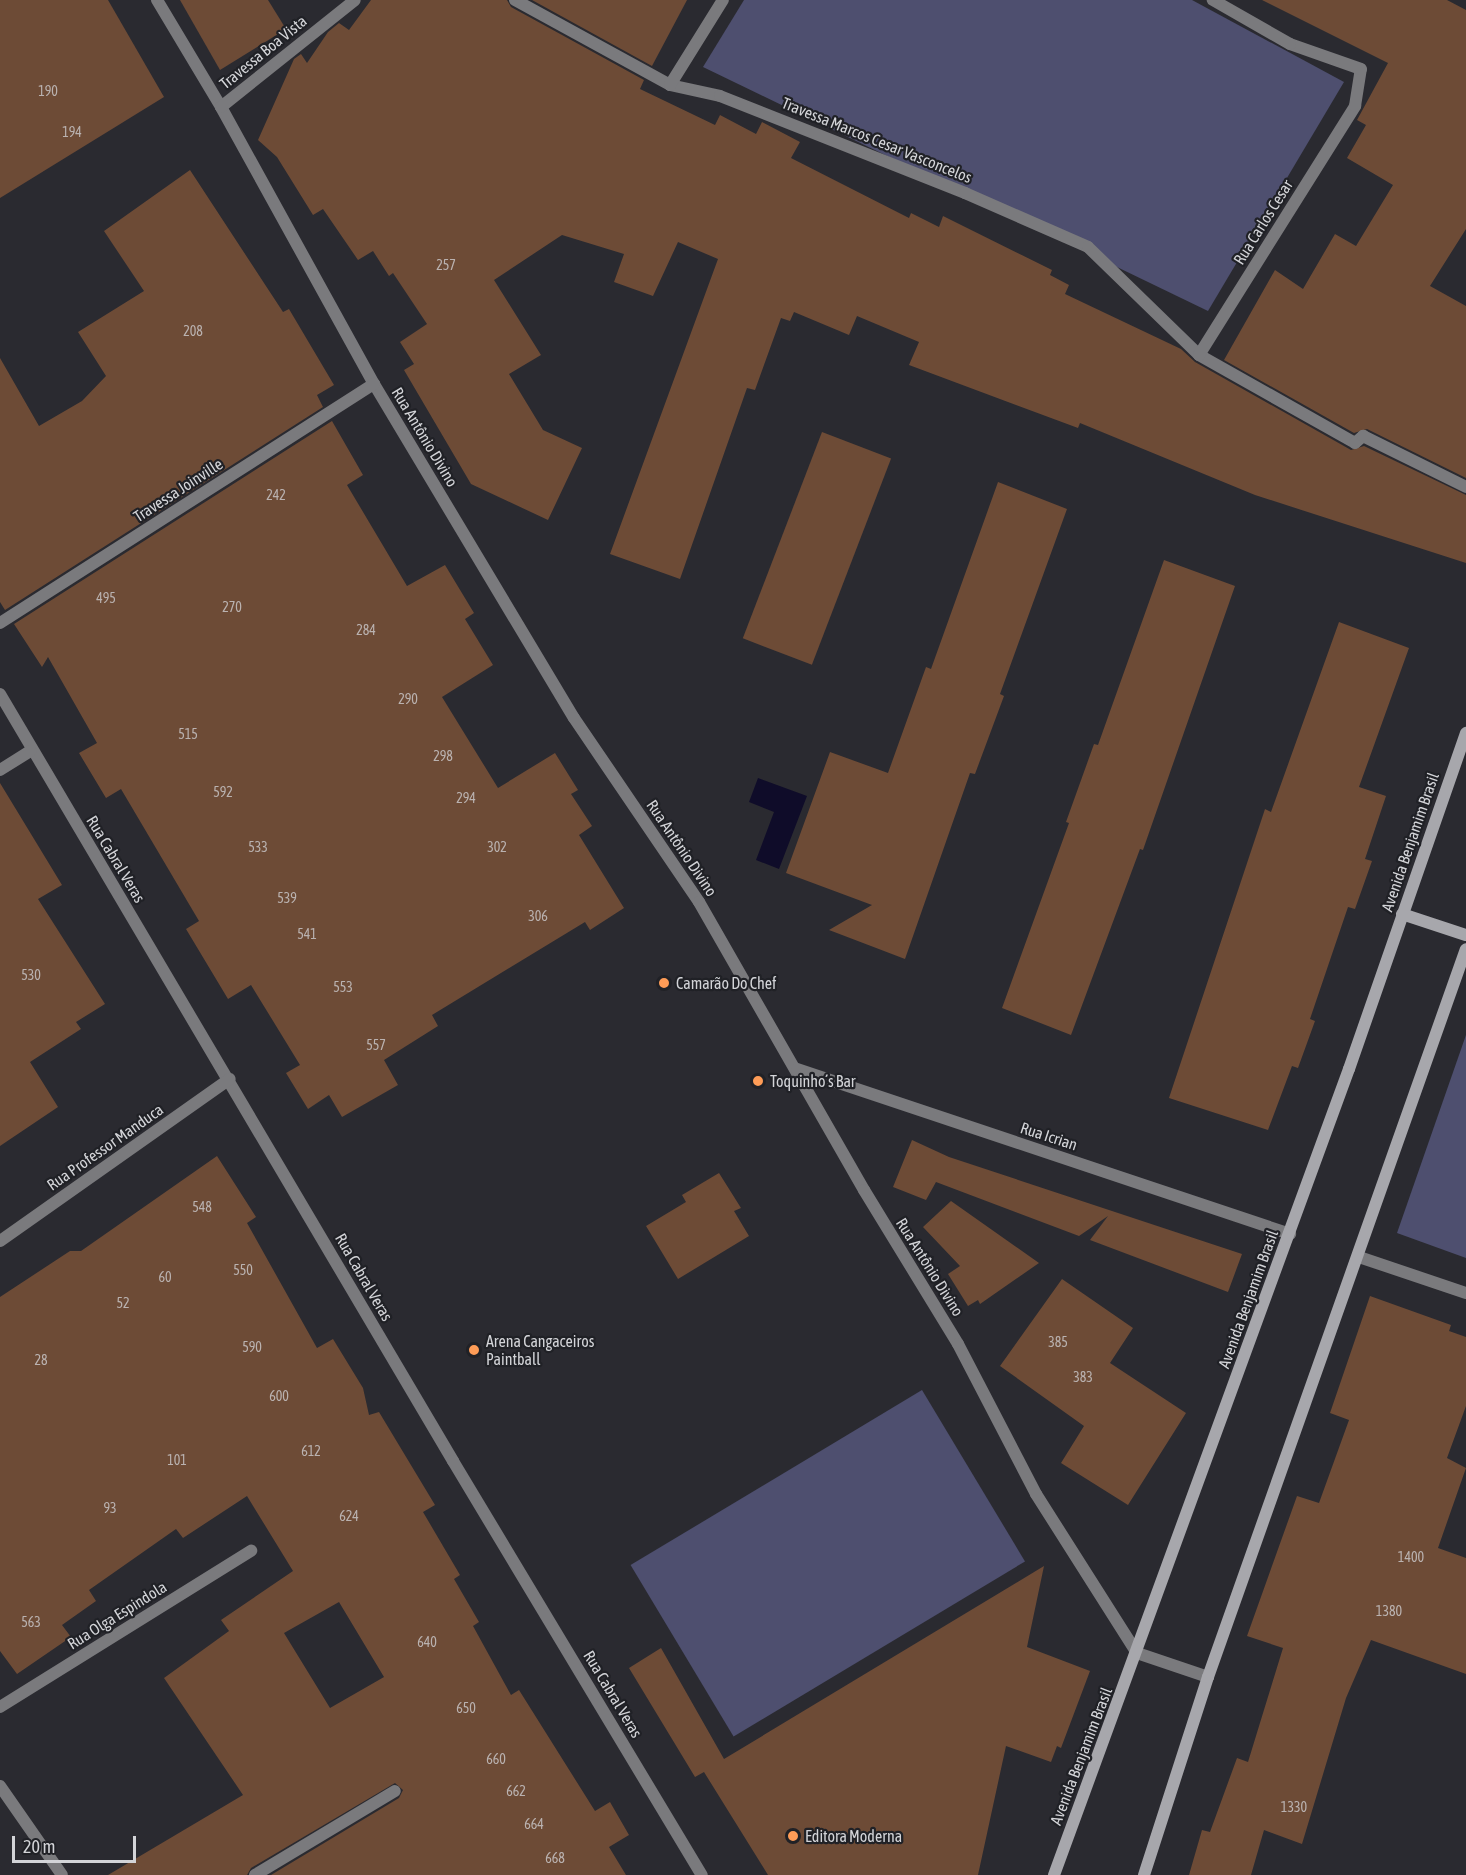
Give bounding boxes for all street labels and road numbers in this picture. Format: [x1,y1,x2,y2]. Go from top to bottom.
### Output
street label: Travessa Boa Vista [216,11,310,93]
street label: Travessa Marcos Cesar Vasconcelos [779,93,975,187]
street label: Rua Carlos Cesar [1229,176,1297,268]
street label: Rua Antônio Divino [388,384,462,490]
street label: Travessa Joinville [130,454,226,526]
street label: Avenida Benjamim Brasil [1377,770,1443,914]
street label: Rua Antônio Divino [643,796,721,900]
street label: Rua Cabral Veras [83,812,149,906]
street label: Rua Professor Manduca [43,1100,167,1194]
street label: Rua Icrian [1018,1118,1080,1154]
street label: Rua Antônio Divino [892,1214,968,1320]
street label: Avenida Benjamim Brasil [1214,1227,1282,1371]
street label: Rua Cabral Veras [331,1230,397,1324]
street label: Rua Olga Espindola [64,1577,170,1653]
street label: Rua Cabral Veras [580,1647,646,1741]
street label: Avenida Benjamim Brasil [1046,1684,1116,1828]

